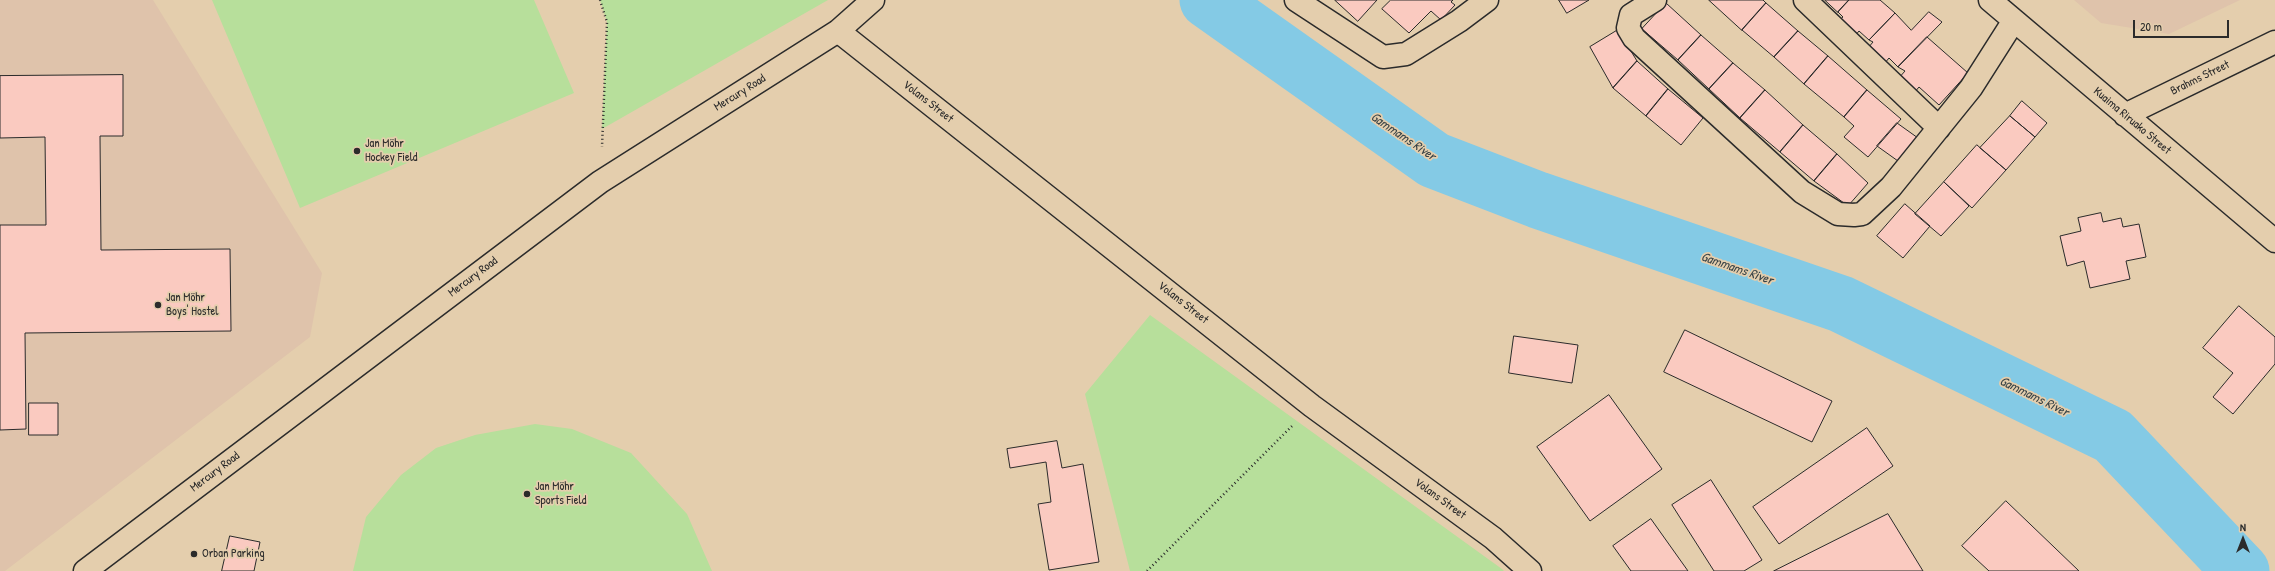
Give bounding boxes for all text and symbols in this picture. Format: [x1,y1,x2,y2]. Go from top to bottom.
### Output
scale bar [2135,12,2231,38]
text: 20 m [2140,18,2162,35]
street label: Brahms Street [2168,58,2232,98]
street label: Mercury Road [712,71,768,115]
street label: Volans Street [900,78,956,126]
street label: Kuaima Riruako Street [2090,84,2174,158]
water label: Gammams River [1367,110,1439,164]
place label: Jan Möhr Hockey Field [365,137,418,165]
marker: Jan Möhr Hockey Field [352,146,362,156]
water label: Gammams River [1699,249,1775,289]
street label: Mercury Road [445,254,501,300]
street label: Volans Street [1155,279,1211,327]
place label: Jan Möhr Boys' Hostel [166,291,219,319]
marker: Jan Möhr Boys' Hostel [153,300,163,310]
water label: Gammams River [1997,374,2071,420]
street label: Mercury Road [187,449,243,495]
street label: Volans Street [1411,475,1469,523]
place label: Jan Möhr Sports Field [535,480,586,508]
marker: Jan Möhr Sports Field [522,489,532,499]
north arrow [2223,519,2263,559]
text: N [2240,520,2246,534]
place label: Orban Parking [202,547,265,561]
marker: Orban Parking [189,549,199,559]

